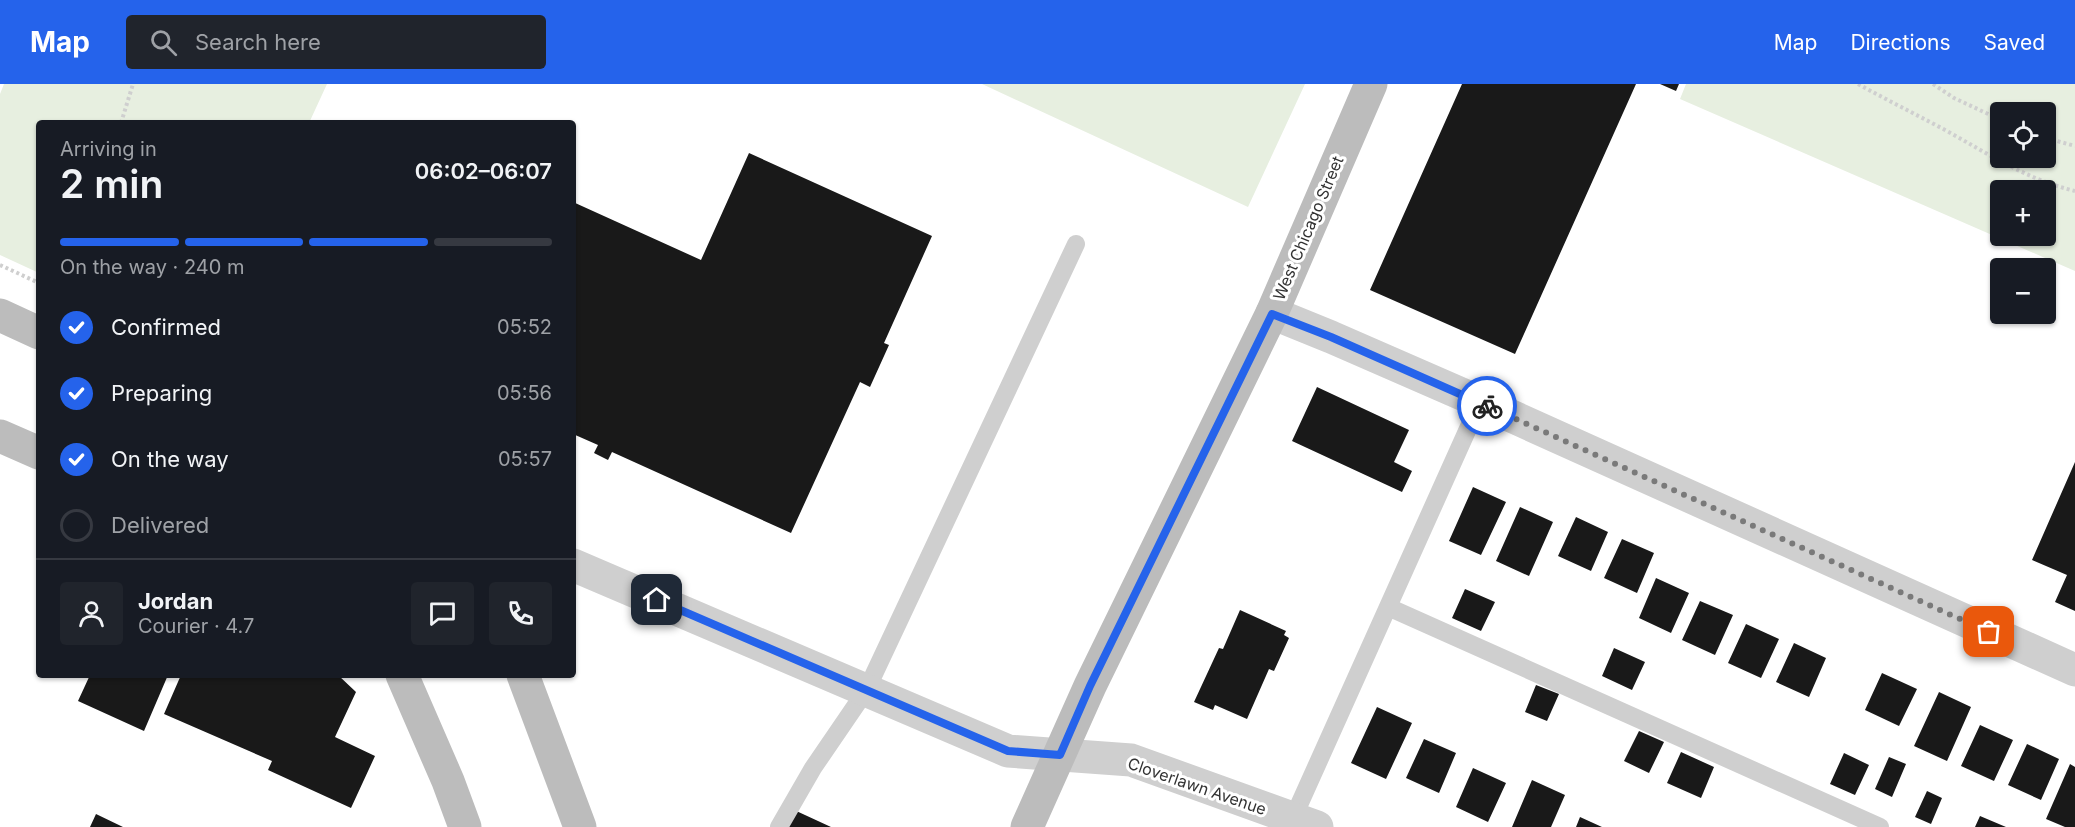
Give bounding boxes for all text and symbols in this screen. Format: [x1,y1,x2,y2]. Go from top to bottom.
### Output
search box [126,15,546,69]
text: Map [30,25,90,59]
icon: search [147,26,180,59]
text: Search here [195,29,321,55]
text: Map [1774,30,1817,55]
text: Directions [1850,30,1951,55]
text: Saved [1984,30,2045,55]
map controls [1990,102,2056,324]
button: locate [1990,102,2056,168]
text: Arriving in [60,137,157,161]
street label: West Chicago Street [1269,153,1347,303]
text: 06:02–06:07 [415,158,552,184]
text: 2 min [60,160,163,207]
button: + [1990,180,2056,246]
text: On the way · 240 m [60,255,245,279]
button: − [1990,258,2056,324]
icon: check [60,311,93,344]
text: Confirmed [111,314,221,340]
text: 05:52 [497,315,552,339]
courier [1457,376,1517,436]
icon: check [60,377,93,410]
text: Preparing [111,380,212,406]
text: 05:56 [497,381,552,405]
icon: bike [1471,390,1504,423]
icon: check [60,443,93,476]
text: On the way [111,446,229,472]
text: 05:57 [498,447,552,471]
text: Delivered [111,512,209,538]
pin [631,574,682,625]
button: person [60,582,123,645]
button: chat [411,582,474,645]
button: phone [489,582,552,645]
icon: home [640,583,673,616]
text: Jordan [138,588,213,614]
pin [1963,606,2014,657]
text: Courier · 4.7 [138,614,254,638]
icon: bag [1972,615,2005,648]
street label: Cloverlawn Avenue [1125,753,1269,819]

